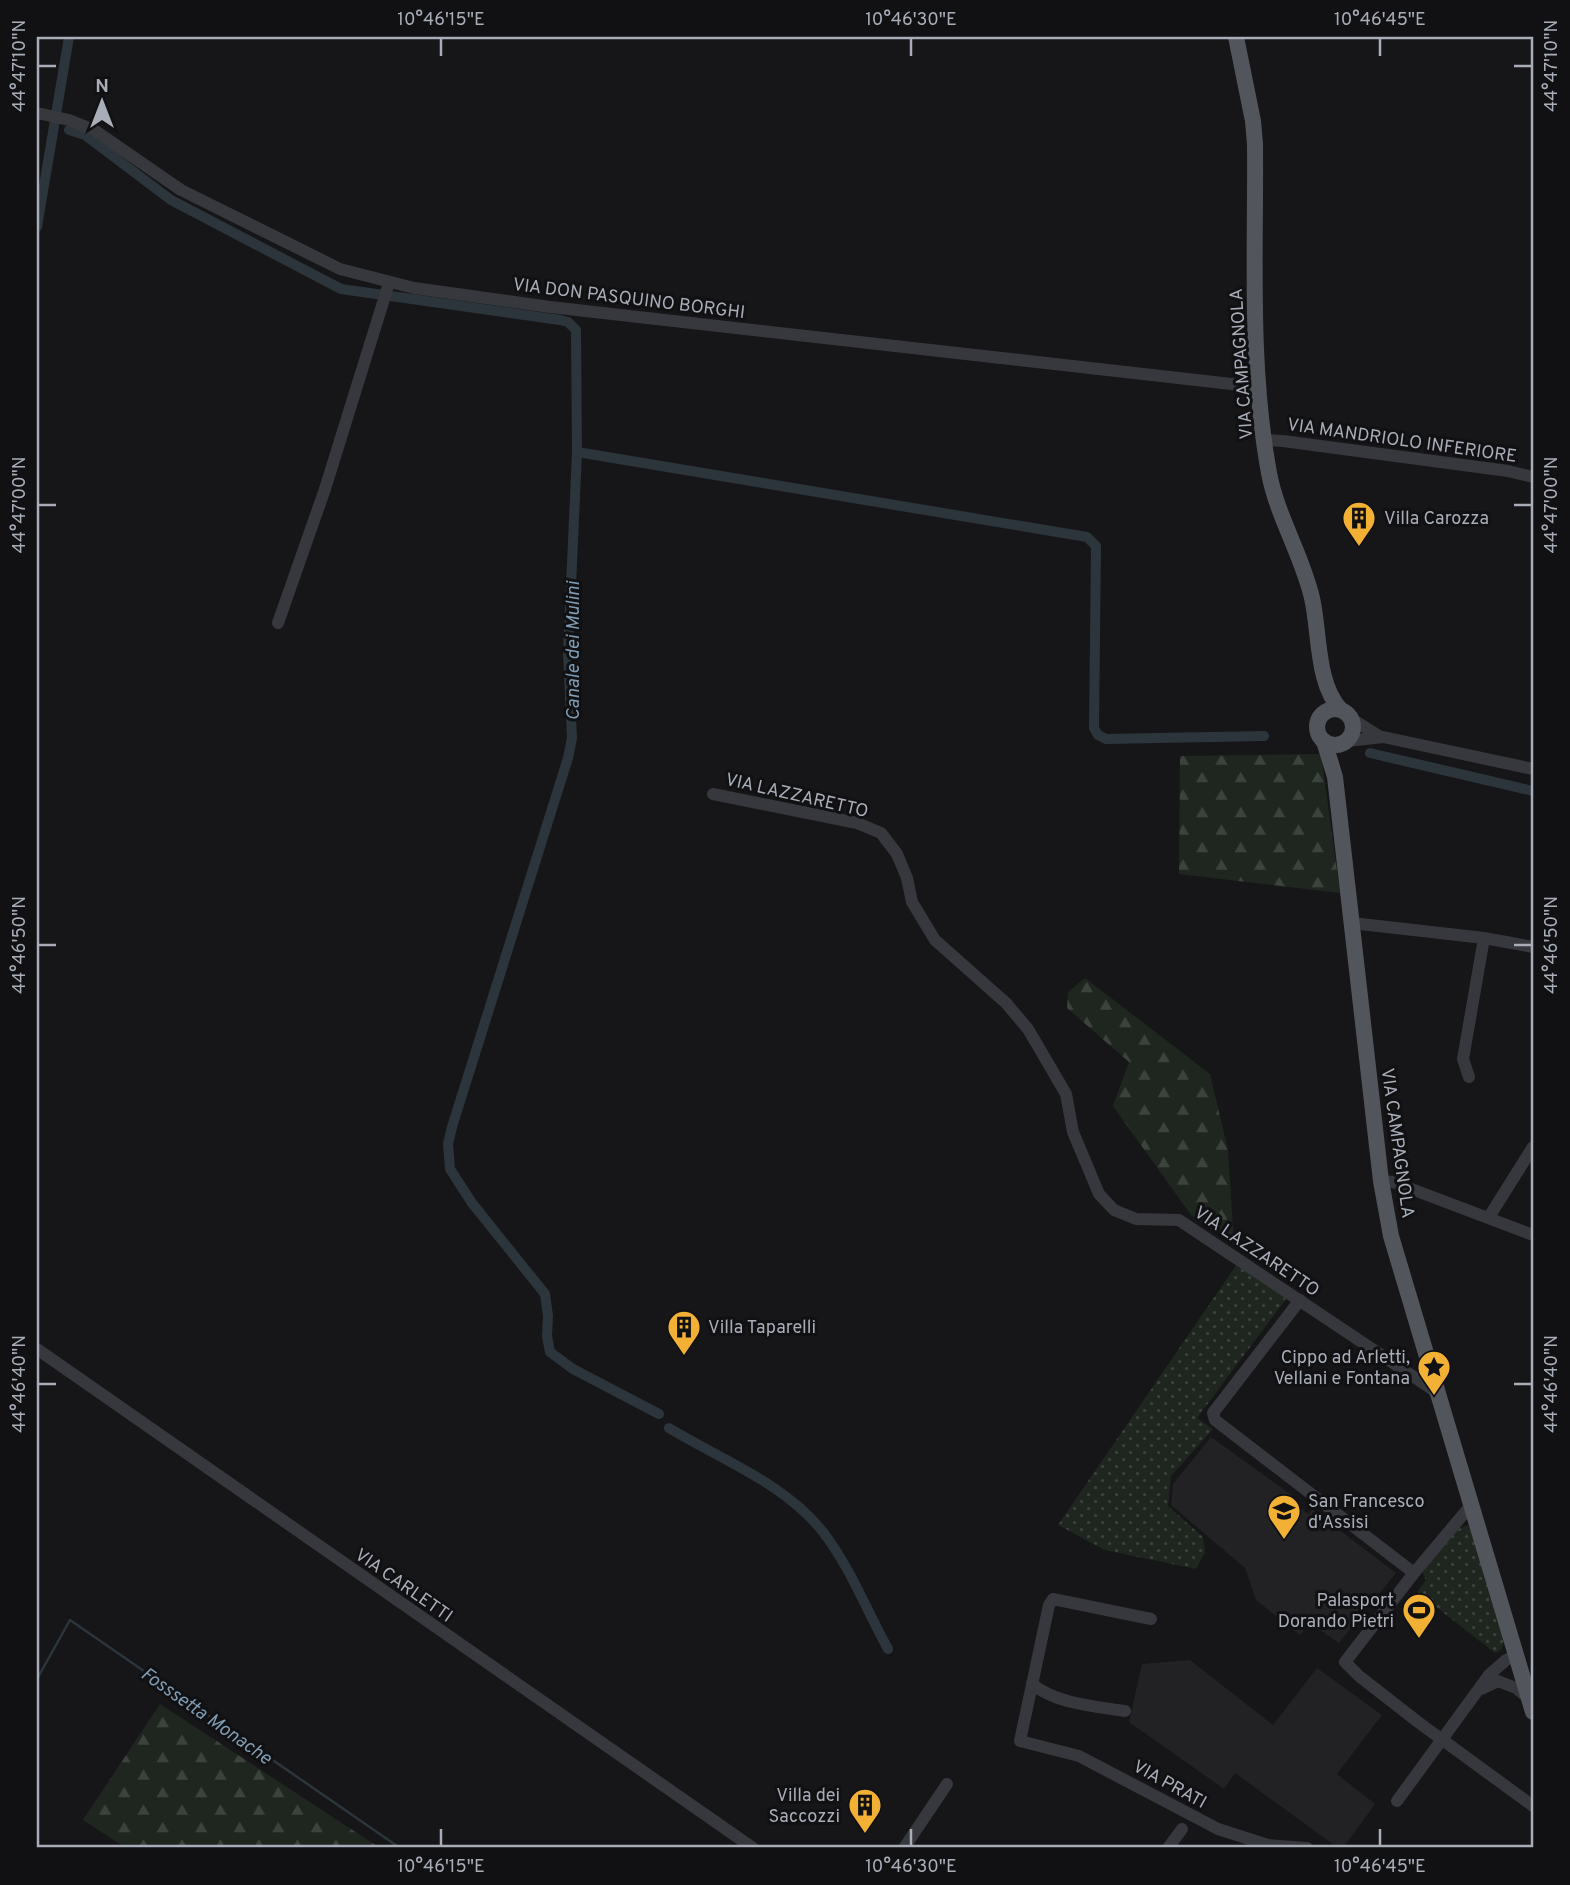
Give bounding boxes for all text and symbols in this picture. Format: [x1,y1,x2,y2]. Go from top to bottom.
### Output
text: 10°46'15"E [397,9,485,32]
text: 10°46'30"E [865,9,957,32]
text: 10°46'45"E [1334,9,1426,32]
text: 44°47'10"N [9,20,32,112]
text: 44°47'10"N [1541,20,1564,112]
north arrow [66,66,136,136]
text: N [95,75,109,99]
street label: VIA DON PASQUINO BORGHI [511,274,746,325]
street label: VIA CAMPAGNOLA [1226,288,1259,440]
street label: VIA MANDRIOLO INFERIORE [1285,414,1518,469]
text: 44°47'00"N [9,457,32,553]
text: 44°47'00"N [1541,457,1564,553]
building icon: Villa Carozza [1340,499,1378,548]
place label: Villa Carozza [1384,508,1489,531]
water label: Canale dei Mulini [562,580,586,721]
street label: VIA LAZZARETTO [723,769,871,824]
text: 44°46'50"N [9,896,32,994]
text: 44°46'50"N [1541,896,1564,994]
street label: VIA CAMPAGNOLA [1375,1067,1418,1220]
street label: VIA LAZZARETTO [1189,1202,1323,1303]
building icon: Villa Taparelli [665,1308,703,1357]
place label: Villa Taparelli [708,1317,816,1340]
text: 44°46'40"N [9,1335,32,1433]
text: 44°46'40"N [1541,1335,1564,1433]
place label: Cippo ad Arletti, Vellani e Fontana [1274,1347,1410,1391]
place icon: Cippo ad Arletti, Vellani e Fontana [1415,1348,1453,1397]
place label: San Francesco d'Assisi [1308,1491,1424,1535]
school or university icon: San Francesco d'Assisi [1265,1492,1303,1541]
street label: VIA CARLETTI [350,1544,457,1628]
place label: Palasport Dorando Pietri [1278,1590,1394,1634]
sports icon: Palasport Dorando Pietri [1400,1591,1438,1640]
water label: Fosssetta Monache [136,1662,276,1771]
street label: VIA PRATI [1128,1756,1210,1815]
place label: Villa dei Saccozzi [769,1785,840,1829]
building icon: Villa dei Saccozzi [846,1786,884,1835]
text: 10°46'15"E [397,1856,485,1879]
text: 10°46'30"E [865,1856,957,1879]
text: 10°46'45"E [1334,1856,1426,1879]

